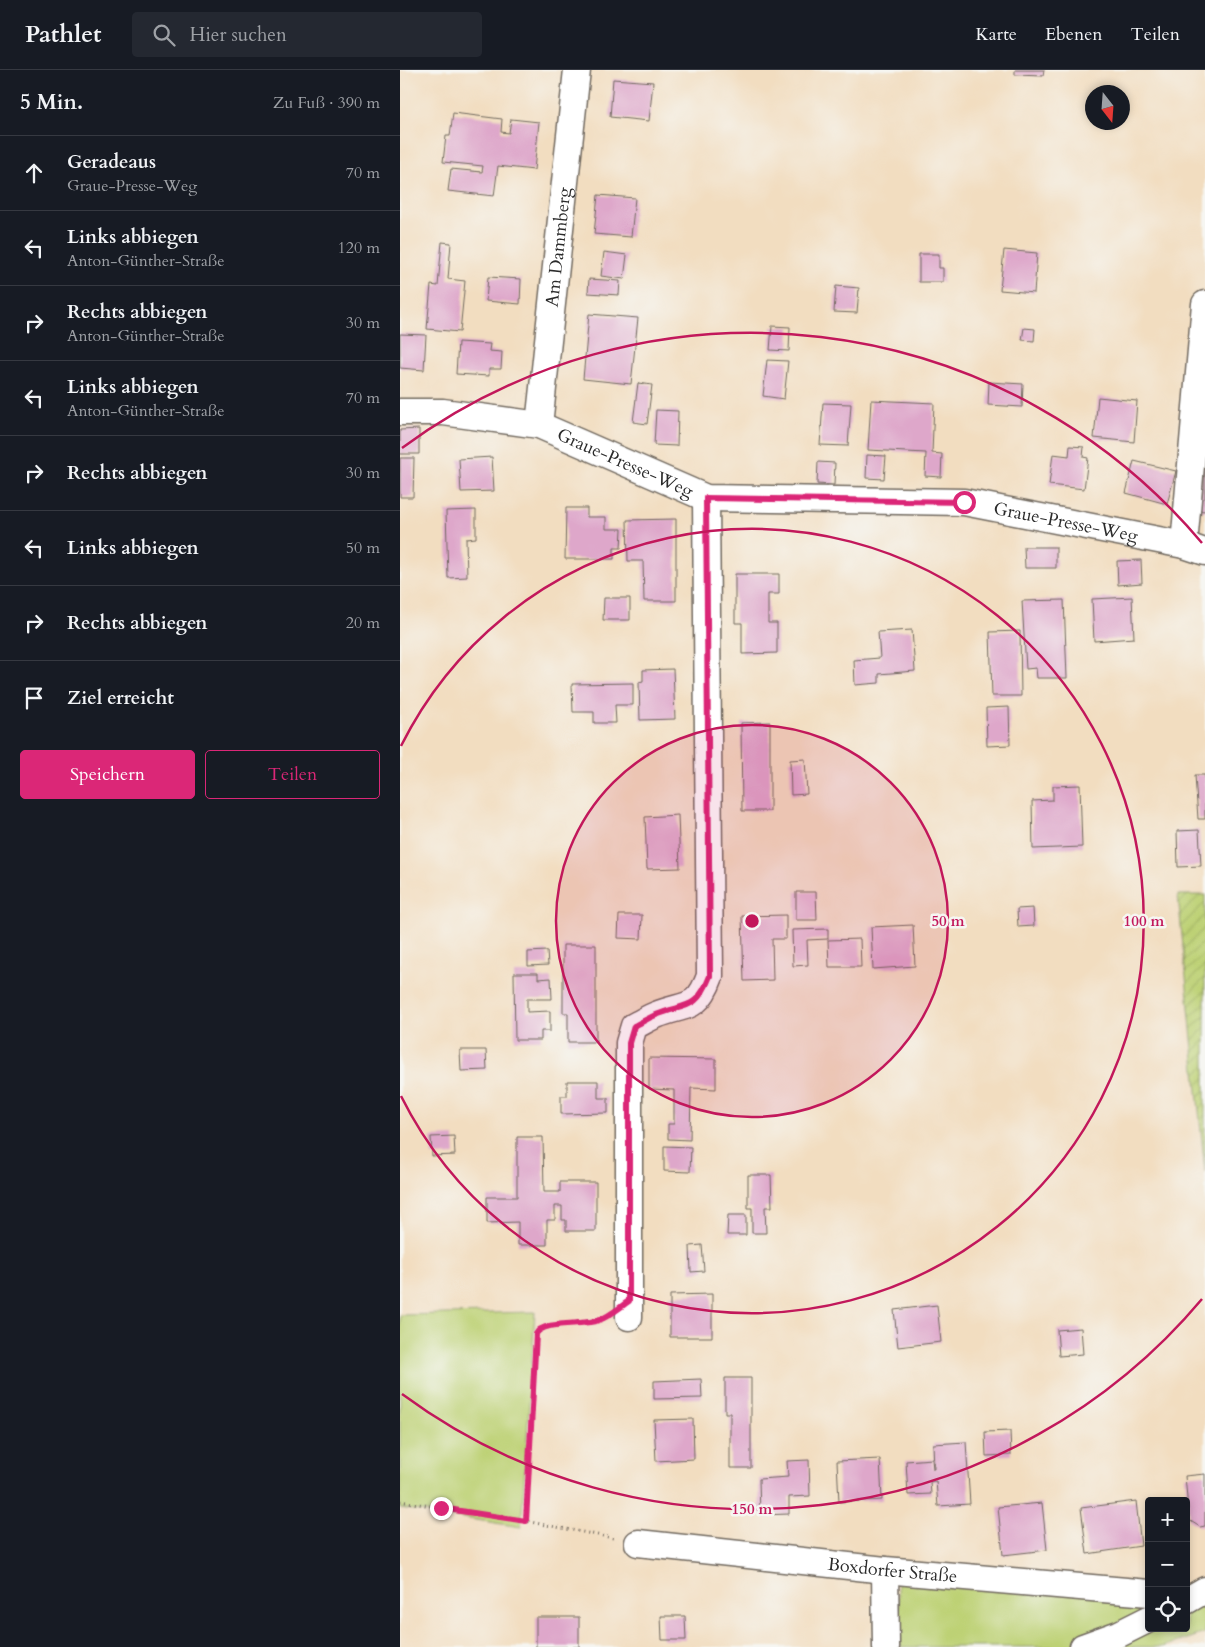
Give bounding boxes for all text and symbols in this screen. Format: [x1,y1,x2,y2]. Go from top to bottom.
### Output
search box [132,12,482,57]
text: Pathlet [25,18,102,51]
icon: search [150,21,178,49]
text: Hier suchen [190,22,287,48]
text: Karte [975,22,1017,47]
text: Ebenen [1045,22,1103,47]
text: Teilen [1131,22,1180,47]
north arrow [1085,85,1130,130]
text: 5 Min. [20,88,83,117]
text: Zu Fuß · 390 m [273,92,380,114]
text: Geradeaus [67,149,156,175]
icon: ahead [20,159,48,187]
text: 70 m [346,162,380,184]
text: Graue-Presse-Weg [67,175,197,197]
street label: Am Dammberg [540,185,577,308]
text: Links abbiegen [67,224,199,250]
icon: left [20,234,48,262]
text: 120 m [338,237,380,259]
text: Anton-Günther-Straße [67,250,225,272]
text: Rechts abbiegen [67,299,208,325]
icon: right [20,309,48,337]
text: 30 m [346,312,380,334]
text: Anton-Günther-Straße [67,325,225,347]
text: Links abbiegen [67,374,199,400]
icon: left [20,384,48,412]
text: 70 m [346,387,380,409]
text: Anton-Günther-Straße [67,400,225,422]
street label: Graue-Presse-Weg [553,422,698,504]
icon: right [20,459,48,487]
text: Rechts abbiegen [67,460,208,486]
text: 30 m [346,462,380,484]
route start [953,491,976,514]
street label: Graue-Presse-Weg [991,496,1141,549]
icon: left [20,534,48,562]
text: Links abbiegen [67,535,199,561]
text: 50 m [346,537,380,559]
icon: right [20,609,48,637]
text: Rechts abbiegen [67,610,208,636]
text: 20 m [346,612,380,634]
icon: arrive [20,684,48,712]
text: Ziel erreicht [67,685,174,711]
button: Speichern [20,750,195,799]
button: Teilen [205,750,380,799]
text: 50 m [931,911,965,931]
text: 100 m [1124,911,1165,931]
centre of rings [743,912,761,930]
route end [430,1497,453,1520]
map controls [1145,1497,1190,1632]
button: + [1145,1497,1190,1542]
text: 150 m [732,1499,773,1519]
button: − [1145,1542,1190,1587]
street label: Boxdorfer Straße [826,1552,958,1589]
button: locate [1145,1587,1190,1632]

